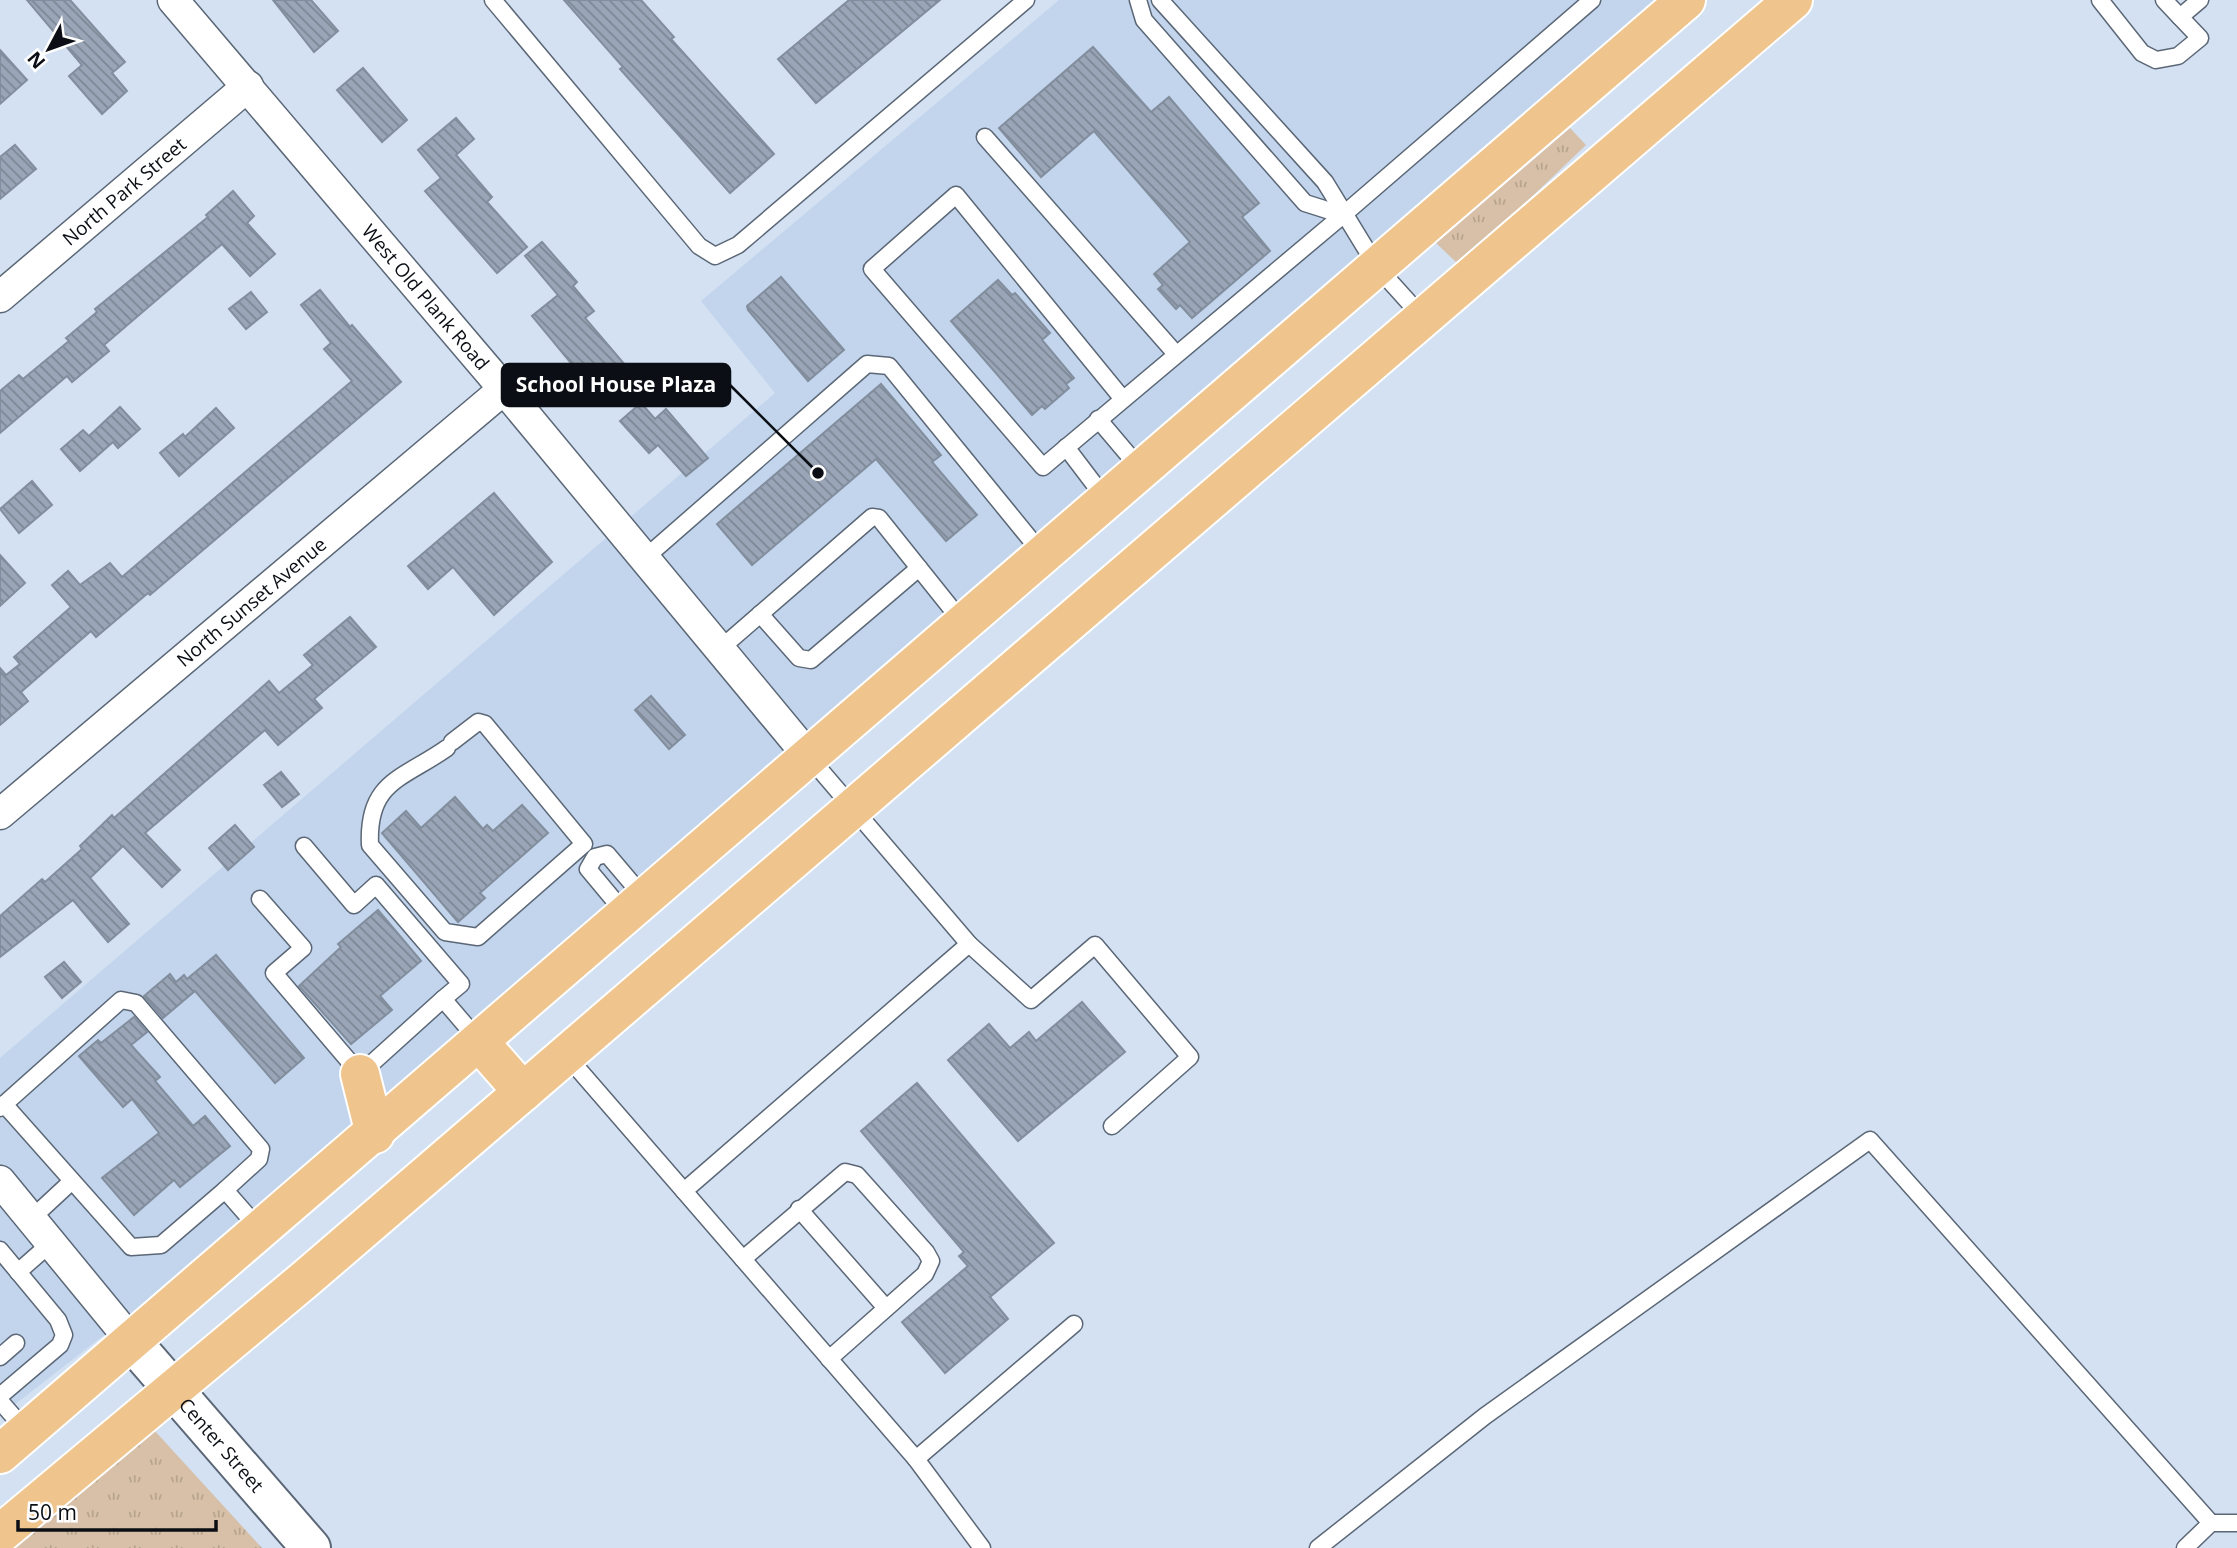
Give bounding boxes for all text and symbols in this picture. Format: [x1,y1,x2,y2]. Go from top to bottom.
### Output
north arrow [14,14,84,84]
text: N [21,46,51,75]
street label: North Park Street [57,131,192,251]
street label: West Old Plank Road [356,219,495,375]
callout: School House Plaza [502,364,730,406]
text: School House Plaza [516,370,716,398]
street label: North Sunset Avenue [171,531,332,673]
street label: Center Street [173,1392,270,1498]
scale bar [18,1488,215,1532]
text: 50 m [28,1498,77,1526]

